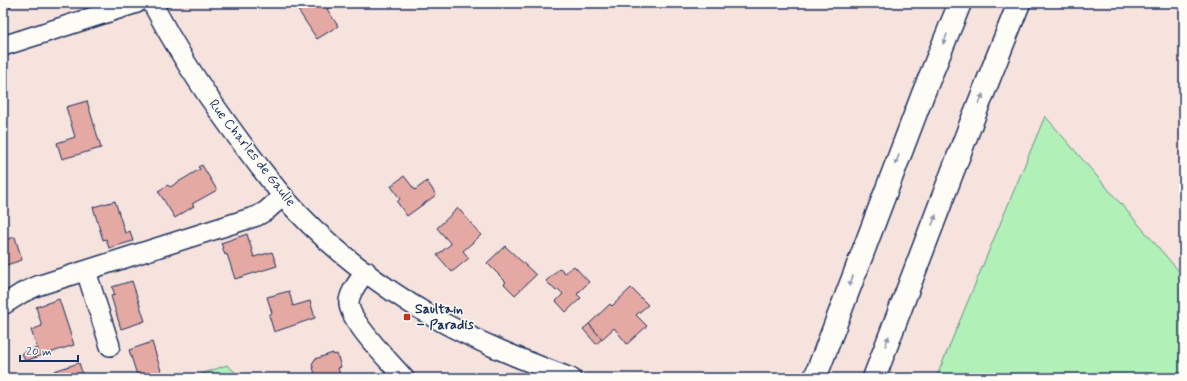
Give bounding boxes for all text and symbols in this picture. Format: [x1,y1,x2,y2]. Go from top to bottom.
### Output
one-way arrow [942,34,948,45]
one-way arrow [978,92,984,104]
street label: Rue Charles de Gaulle [204,96,300,210]
one-way arrow [894,155,900,167]
one-way arrow [931,213,937,225]
one-way arrow [848,276,854,288]
place label: Saultain – Paradis [415,300,474,334]
marker: Saultain – Paradis [402,312,412,322]
one-way arrow [885,335,891,347]
scale bar [20,337,78,363]
text: 20 m [26,344,52,360]

